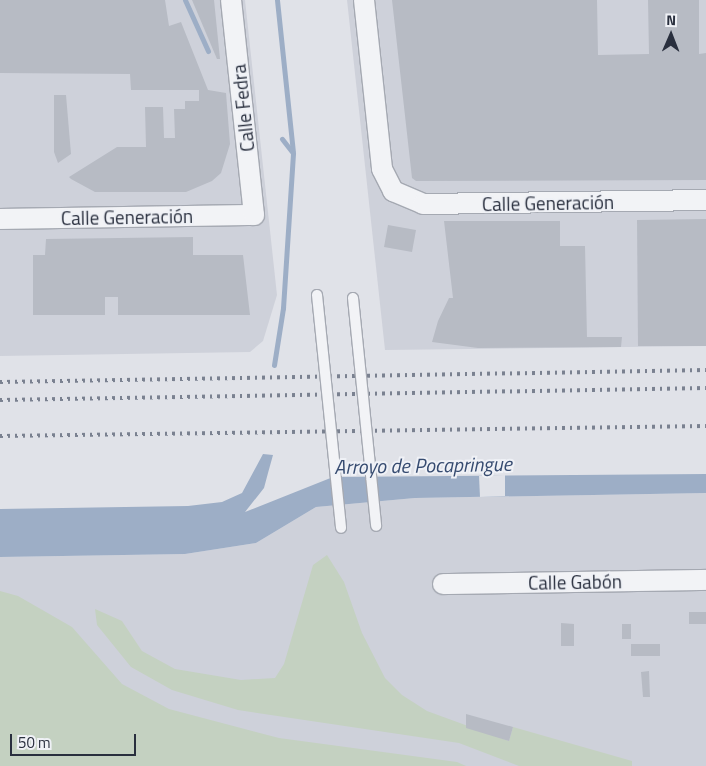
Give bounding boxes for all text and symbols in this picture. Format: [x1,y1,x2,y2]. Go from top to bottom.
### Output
text: N [666,9,676,30]
north arrow [646,10,696,60]
street label: Calle Fedra [227,63,259,153]
street label: Calle Generación [482,190,614,216]
street label: Calle Generación [61,204,193,230]
water label: Arroyo de Pocapringue [334,451,512,479]
street label: Calle Gabón [528,570,622,594]
scale bar [12,724,139,756]
text: 50 m [18,731,51,754]

